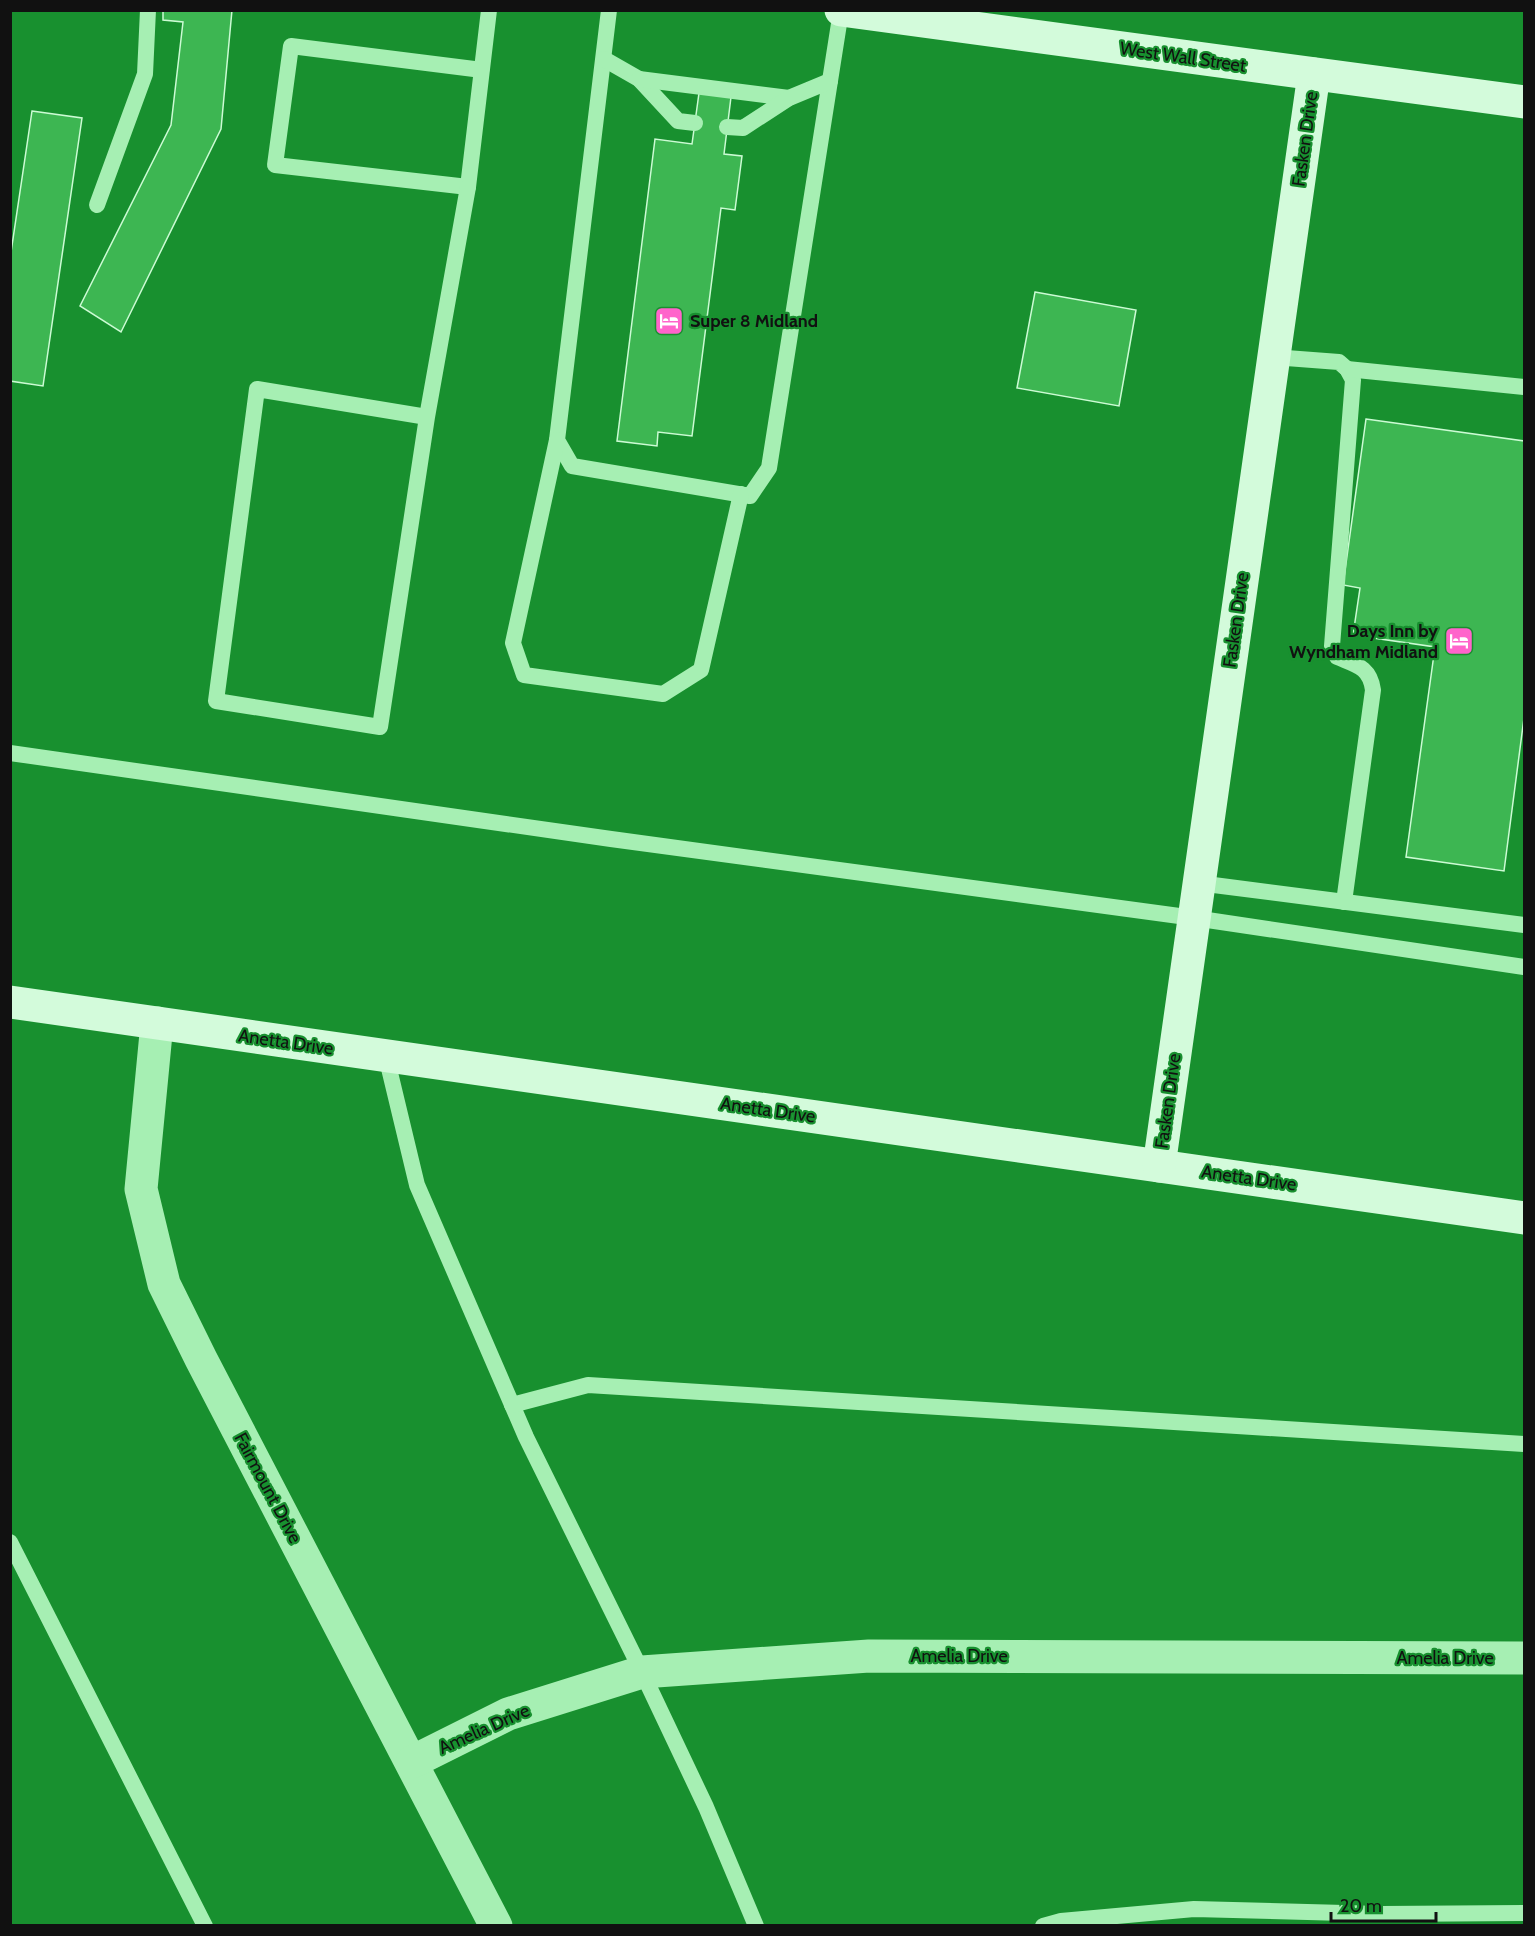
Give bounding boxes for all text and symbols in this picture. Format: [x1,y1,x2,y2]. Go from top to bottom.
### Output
street label: West Wall Street [1119,37,1247,77]
street label: Fasken Drive [1287,90,1323,188]
hotel icon: Super 8 Midland [653,305,685,337]
place label: Super 8 Midland [690,310,818,332]
street label: Fasken Drive [1218,571,1254,669]
place label: Days Inn by Wyndham Midland [1289,620,1438,663]
hotel icon: Days Inn by Wyndham Midland [1443,625,1475,657]
street label: Anetta Drive [237,1024,335,1060]
street label: Fasken Drive [1150,1052,1186,1150]
street label: Anetta Drive [719,1092,817,1128]
street label: Anetta Drive [1200,1160,1298,1196]
street label: Fairmount Drive [230,1429,306,1547]
street label: Amelia Drive [910,1645,1008,1667]
street label: Amelia Drive [1396,1647,1494,1669]
street label: Amelia Drive [435,1699,533,1759]
scale bar [1331,1885,1436,1923]
text: 20 m [1340,1895,1382,1917]

